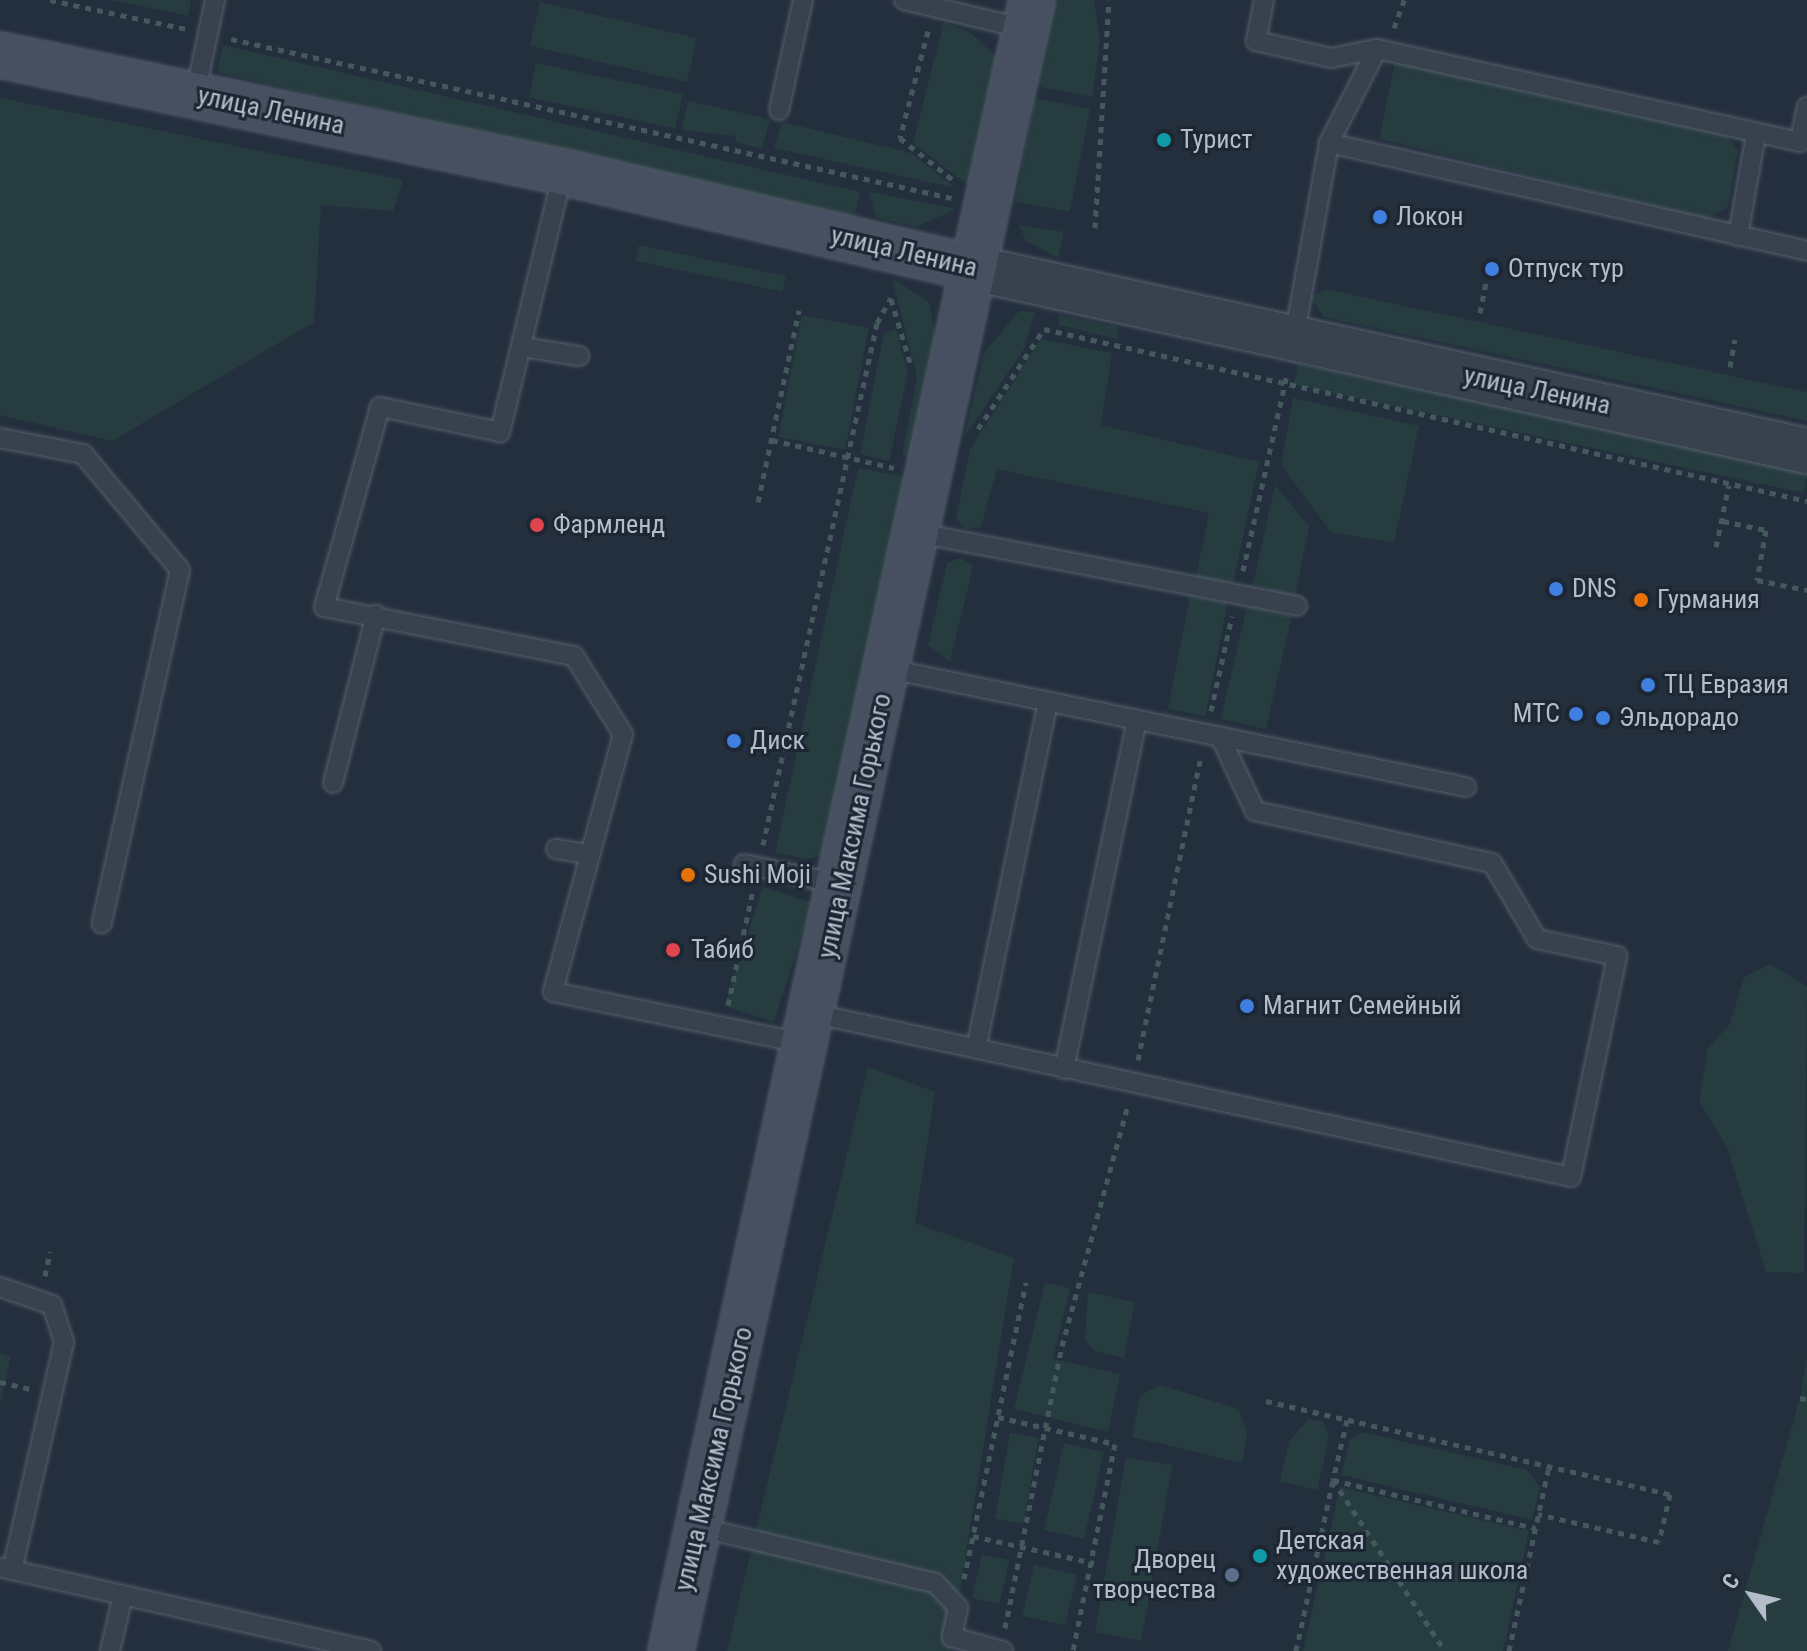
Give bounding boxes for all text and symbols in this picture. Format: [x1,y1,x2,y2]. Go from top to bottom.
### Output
street label: улица Ленина [195,80,347,142]
place label: Турист [1180,124,1253,156]
marker: Турист [1155,131,1173,149]
place label: Локон [1396,201,1464,233]
marker: Локон [1371,208,1389,226]
street label: улица Ленина [828,220,980,284]
place label: Отпуск тур [1508,253,1624,285]
marker: Отпуск тур [1483,260,1501,278]
street label: улица Ленина [1461,360,1613,422]
place label: Фармленд [553,509,665,541]
marker: Фармленд [528,516,546,534]
place label: DNS [1572,573,1616,605]
marker: DNS [1547,580,1565,598]
place label: Гурмания [1657,584,1760,616]
marker: Гурмания [1632,591,1650,609]
place label: ТЦ Евразия [1664,669,1789,701]
marker: ТЦ Евразия [1639,676,1657,694]
street label: улица Максима Горького [812,691,898,961]
place label: МТС [1513,698,1560,730]
place label: Эльдорадо [1619,702,1739,734]
marker: МТС [1567,705,1585,723]
marker: Эльдорадо [1594,709,1612,727]
place label: Диск [750,725,805,757]
marker: Диск [725,732,743,750]
place label: Sushi Moji [704,859,811,891]
marker: Sushi Moji [679,866,697,884]
place label: Табиб [691,934,754,966]
marker: Табиб [662,939,684,961]
place label: Магнит Семейный [1263,990,1462,1022]
marker: Магнит Семейный [1238,997,1256,1015]
street label: улица Максима Горького [668,1324,760,1594]
place label: Детская художественная школа [1276,1525,1528,1586]
place label: Дворец творчества [1093,1544,1216,1606]
marker: Детская художественная школа [1251,1547,1269,1565]
north arrow [1711,1555,1791,1635]
marker: Дворец творчества [1223,1566,1241,1584]
text: С [1717,1569,1745,1593]

